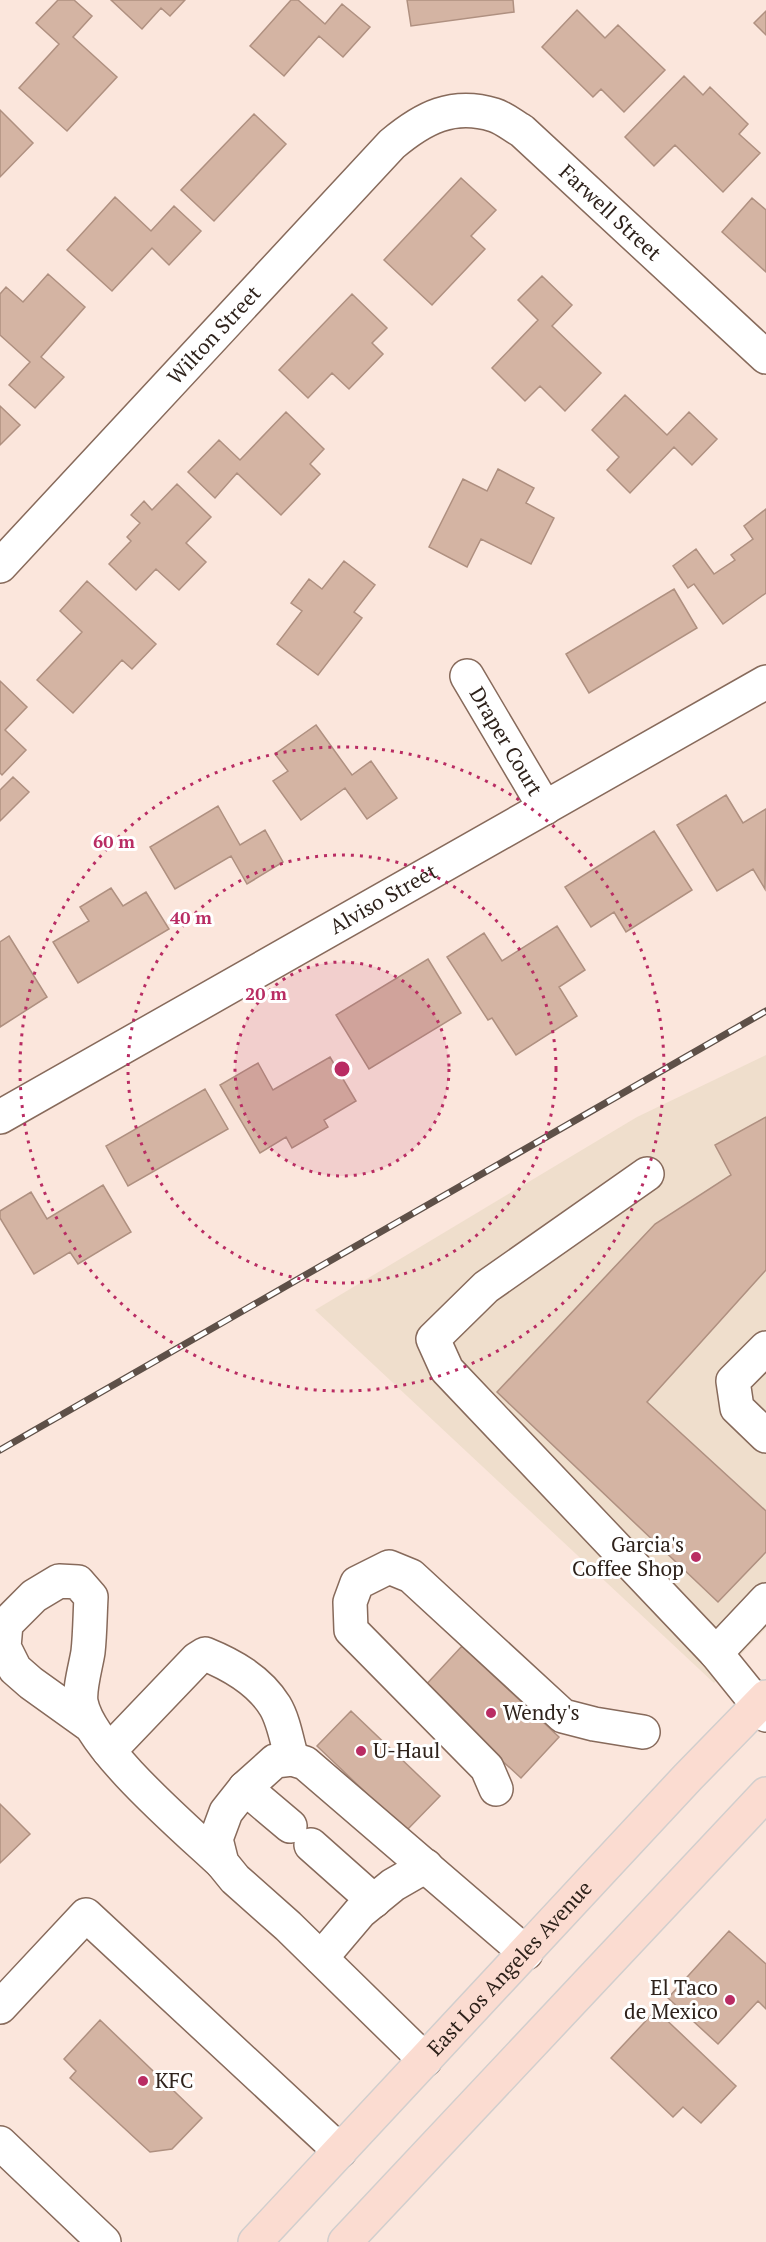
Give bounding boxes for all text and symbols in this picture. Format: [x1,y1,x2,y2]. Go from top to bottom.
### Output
street label: Farwell Street [554,158,668,266]
street label: Wilton Street [161,279,267,390]
street label: Draper Court [463,681,550,801]
text: 60 m [93,829,135,853]
street label: Alviso Street [324,857,442,940]
text: 40 m [170,905,212,929]
text: 20 m [245,981,287,1005]
centre of rings [332,1059,352,1079]
place label: Garcia's Coffee Shop [572,1530,684,1582]
marker: Garcia's Coffee Shop [689,1550,703,1564]
place label: Wendy's [503,1698,580,1726]
marker: Wendy's [484,1706,498,1720]
place label: U-Haul [373,1736,440,1764]
marker: U-Haul [354,1744,368,1758]
street label: East Los Angeles Avenue [421,1874,598,2061]
place label: El Taco de Mexico [624,1973,718,2025]
marker: El Taco de Mexico [723,1993,737,2007]
place label: KFC [155,2066,194,2094]
marker: KFC [136,2074,150,2088]

